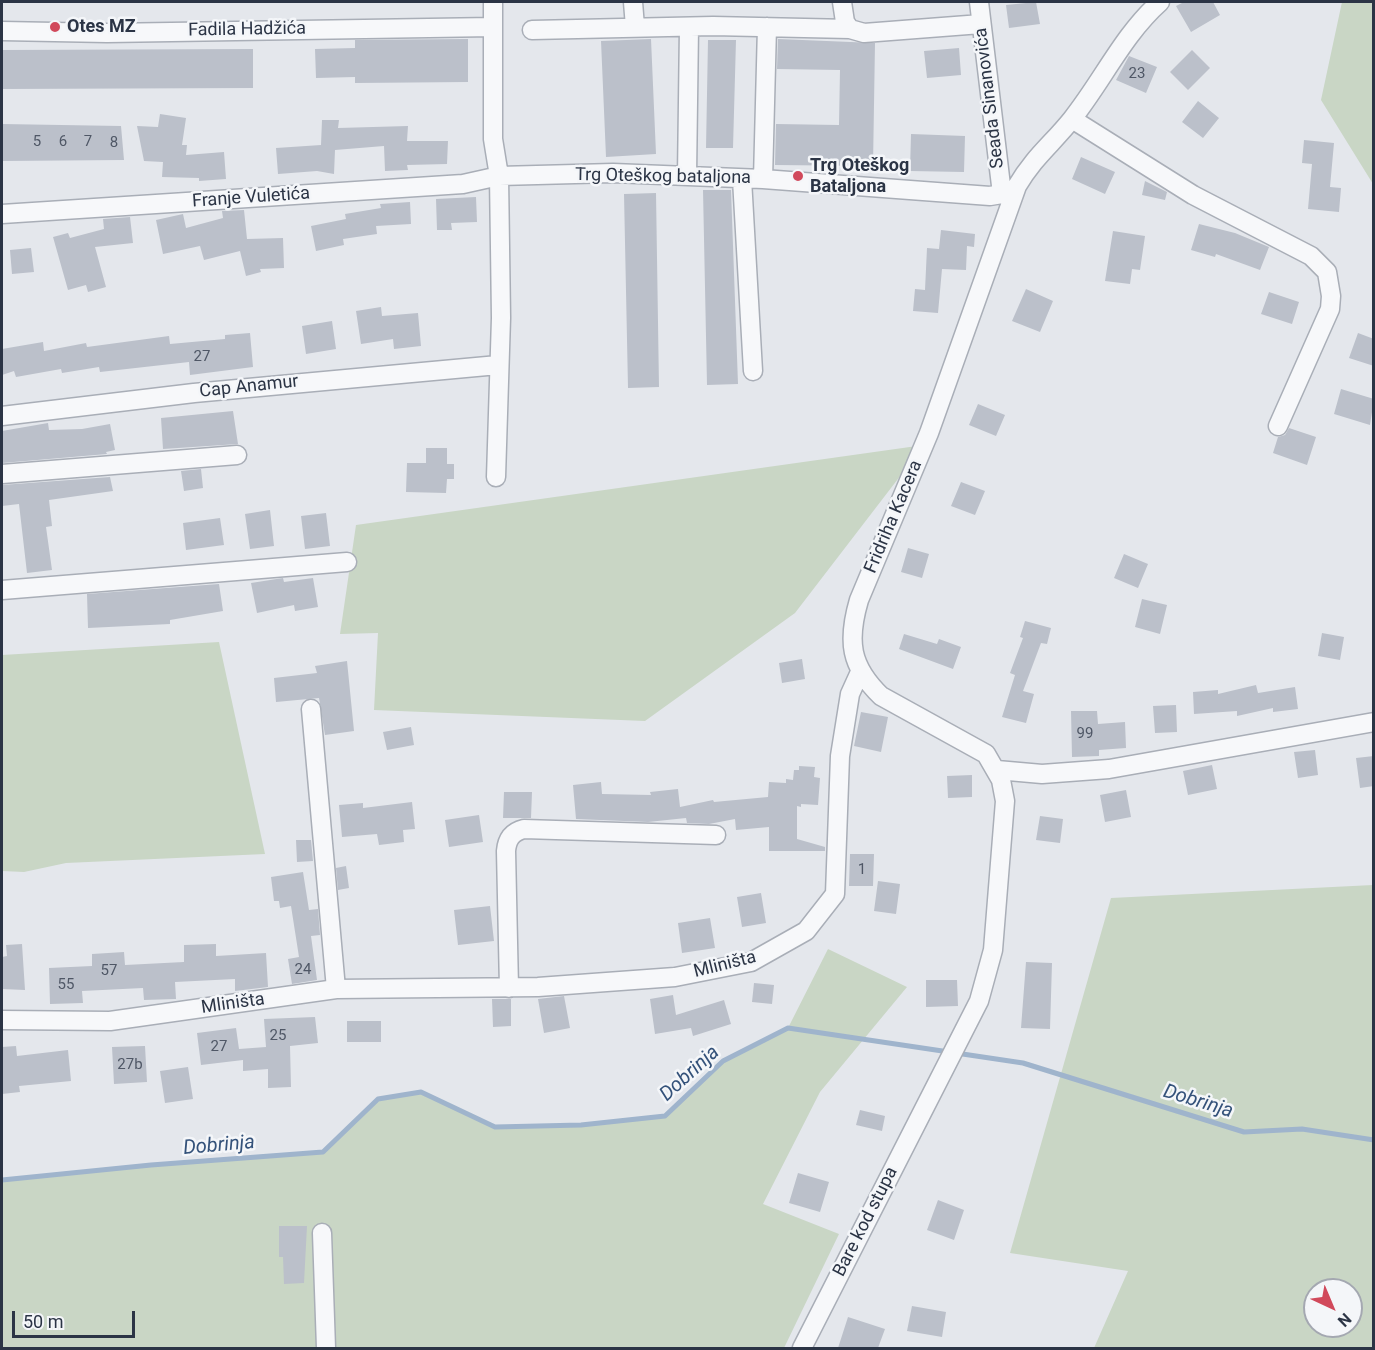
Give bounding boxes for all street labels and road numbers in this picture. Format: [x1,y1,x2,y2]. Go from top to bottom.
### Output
street label: Fadila Hadžića [188,18,306,42]
street label: Seada Sinanovića [971,26,1009,170]
street label: Trg Oteškog bataljona [575,165,751,189]
street label: Franje Vuletića [191,183,311,213]
street label: Cap Anamur [198,371,300,403]
street label: Fridriha Kacera [861,457,927,577]
street label: Mliništa [691,947,759,983]
street label: Mliništa [200,989,266,1019]
street label: Bare kod stupa [829,1164,903,1280]

